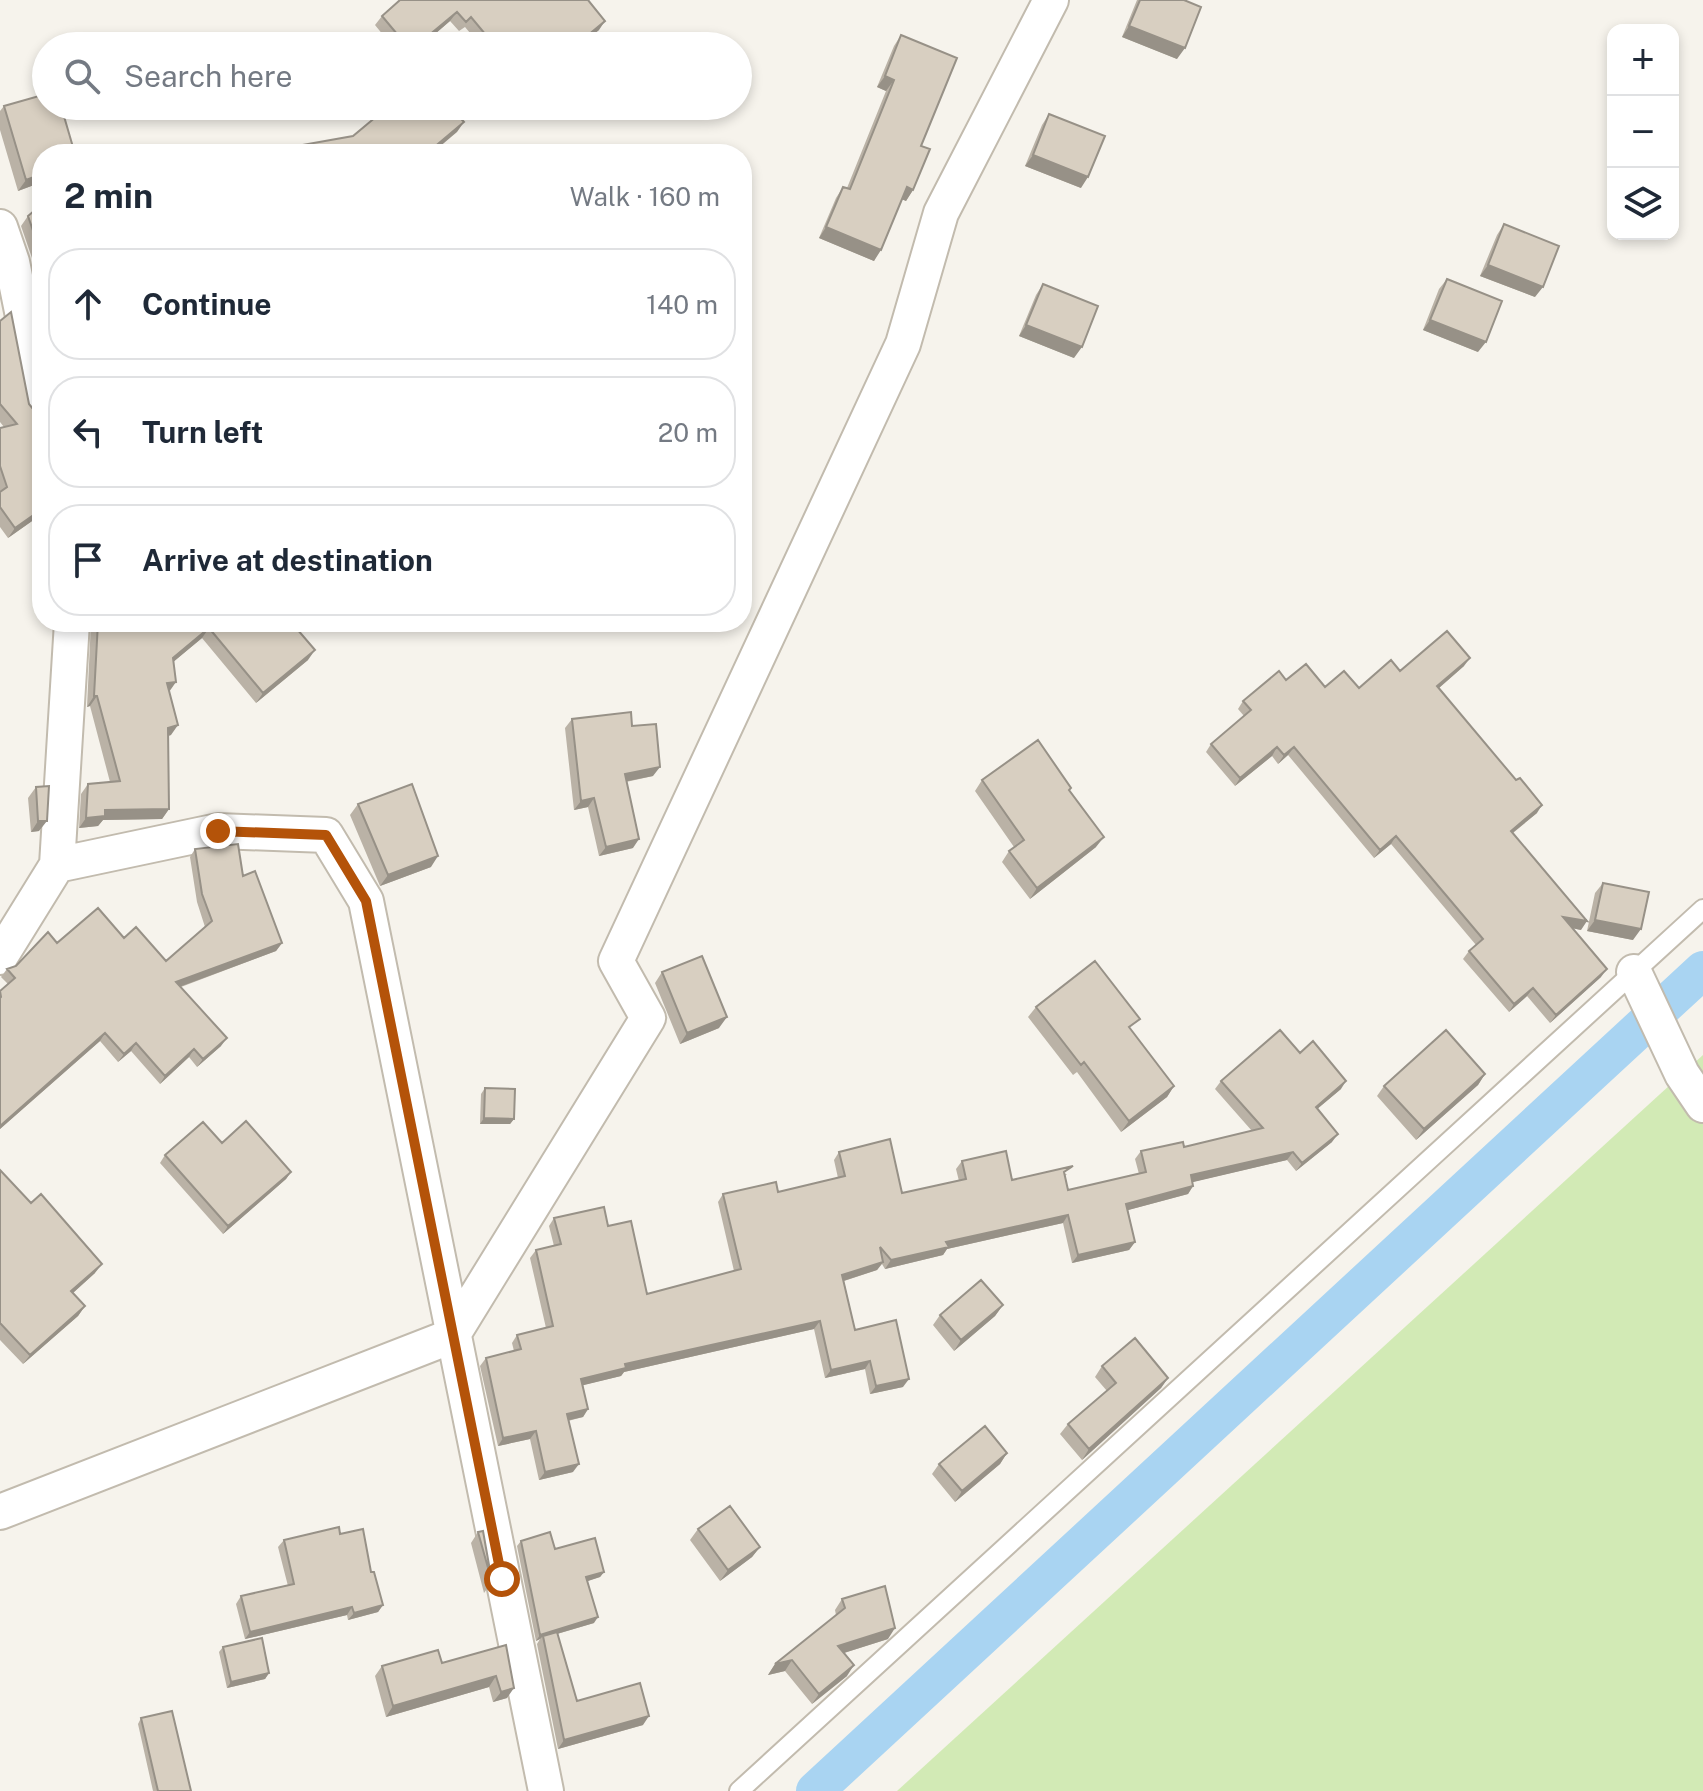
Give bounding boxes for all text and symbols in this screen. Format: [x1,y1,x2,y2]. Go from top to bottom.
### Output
map controls [1607,24,1679,240]
button: + [1607,24,1679,96]
search box [32,32,752,120]
icon: search [60,54,104,98]
text: Search here [124,58,292,94]
button: − [1607,96,1679,168]
button: layers [1607,168,1679,240]
text: 2 min [64,176,153,216]
text: Walk · 160 m [570,181,720,212]
icon: ahead [66,282,110,326]
text: Continue [142,286,272,322]
text: 140 m [646,289,718,320]
icon: left [66,410,110,454]
text: Turn left [142,414,263,450]
text: 20 m [658,417,718,448]
icon: arrive [66,538,110,582]
text: Arrive at destination [142,542,433,578]
route end [200,813,236,849]
route start [484,1561,520,1597]

